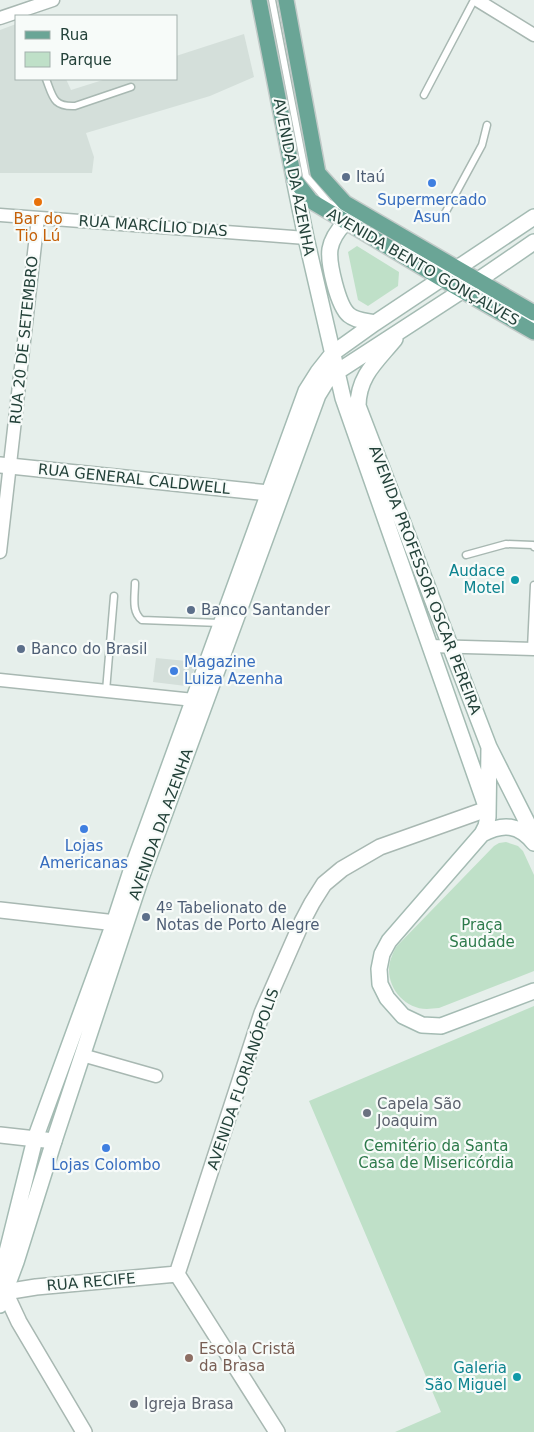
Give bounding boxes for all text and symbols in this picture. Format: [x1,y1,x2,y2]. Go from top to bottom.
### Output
legend [15,15,178,80]
text: Rua [60,26,88,44]
text: Parque [60,51,112,69]
street label: AVENIDA DA AZENHA [270,97,318,258]
place label: Itaú [356,168,385,186]
marker: Itaú [340,171,352,183]
marker: Supermercado Asun [426,177,438,189]
place label: Supermercado Asun [377,191,487,226]
marker: Bar do Tio Lú [32,196,44,208]
street label: AVENIDA BENTO GONÇALVES [324,204,522,330]
place label: Bar do Tio Lú [13,210,63,245]
street label: RUA MARCÍLIO DIAS [78,211,228,240]
street label: RUA 20 DE SETEMBRO [6,255,42,425]
street label: AVENIDA PROFESSOR OSCAR PEREIRA [365,443,485,718]
street label: RUA GENERAL CALDWELL [37,460,232,498]
place label: Audace Motel [449,562,505,597]
marker: Audace Motel [509,574,521,586]
place label: Banco Santander [201,601,331,619]
marker: Banco Santander [185,604,197,616]
place label: Banco do Brasil [31,640,147,658]
marker: Banco do Brasil [15,643,27,655]
place label: Magazine Luiza Azenha [184,653,283,688]
marker: Magazine Luiza Azenha [168,665,180,677]
street label: AVENIDA DA AZENHA [125,745,197,902]
marker: Lojas Americanas [78,823,90,835]
place label: Lojas Americanas [40,837,128,872]
place label: 4º Tabelionato de Notas de Porto Alegre [156,899,320,934]
marker: 4º Tabelionato de Notas de Porto Alegre [140,911,152,923]
park label: Praça Saudade [449,916,515,951]
street label: AVENIDA FLORIANÓPOLIS [203,986,283,1172]
place label: Capela São Joaquim [376,1095,461,1130]
marker: Capela São Joaquim [361,1107,373,1119]
park label: Cemitério da Santa Casa de Misericórdia [358,1137,514,1172]
marker: Lojas Colombo [100,1142,112,1154]
place label: Lojas Colombo [51,1156,161,1174]
street label: RUA RECIFE [46,1269,136,1295]
place label: Escola Cristã da Brasa [199,1340,296,1375]
marker: Escola Cristã da Brasa [183,1352,195,1364]
place label: Galeria São Miguel [425,1359,507,1394]
marker: Galeria São Miguel [511,1371,523,1383]
place label: Igreja Brasa [144,1395,234,1413]
marker: Igreja Brasa [128,1398,140,1410]

